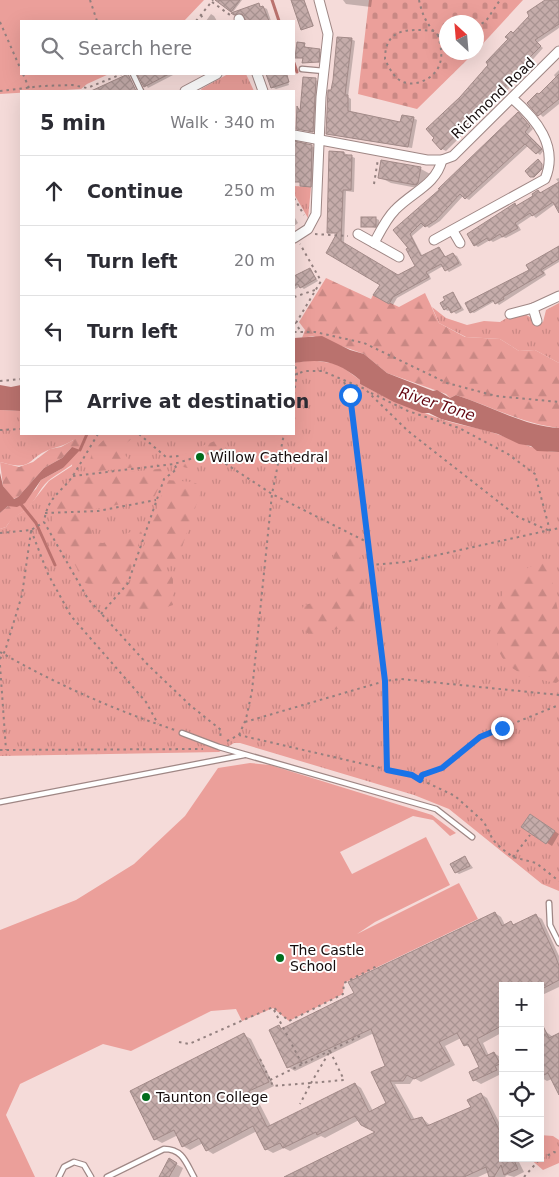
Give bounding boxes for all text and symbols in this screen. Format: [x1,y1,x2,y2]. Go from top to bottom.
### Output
north arrow [439,15,484,60]
search box [20,20,295,75]
icon: search [38,34,66,62]
text: Search here [78,37,192,59]
street label: Richmond Road [448,54,538,142]
text: 5 min [40,111,106,135]
text: Walk · 340 m [170,113,275,132]
icon: ahead [40,177,68,205]
text: Continue [87,180,183,202]
text: 250 m [224,181,275,200]
icon: left [40,247,68,275]
text: Turn left [87,250,178,272]
text: 20 m [234,251,275,270]
icon: left [40,317,68,345]
text: Turn left [87,320,178,342]
text: 70 m [234,321,275,340]
water label: River Tone [397,383,477,425]
route start [339,384,362,407]
icon: arrive [40,387,68,415]
text: Arrive at destination [87,390,309,412]
place label: Willow Cathedral [210,449,328,465]
marker: Willow Cathedral [194,451,206,463]
route end [491,717,514,740]
place label: The Castle School [289,942,364,974]
marker: The Castle School [274,952,286,964]
map controls [499,982,544,1162]
button: + [499,982,544,1027]
button: − [499,1027,544,1072]
button: locate [499,1072,544,1117]
place label: Taunton College [155,1089,268,1105]
marker: Taunton College [140,1091,152,1103]
button: layers [499,1117,544,1162]

